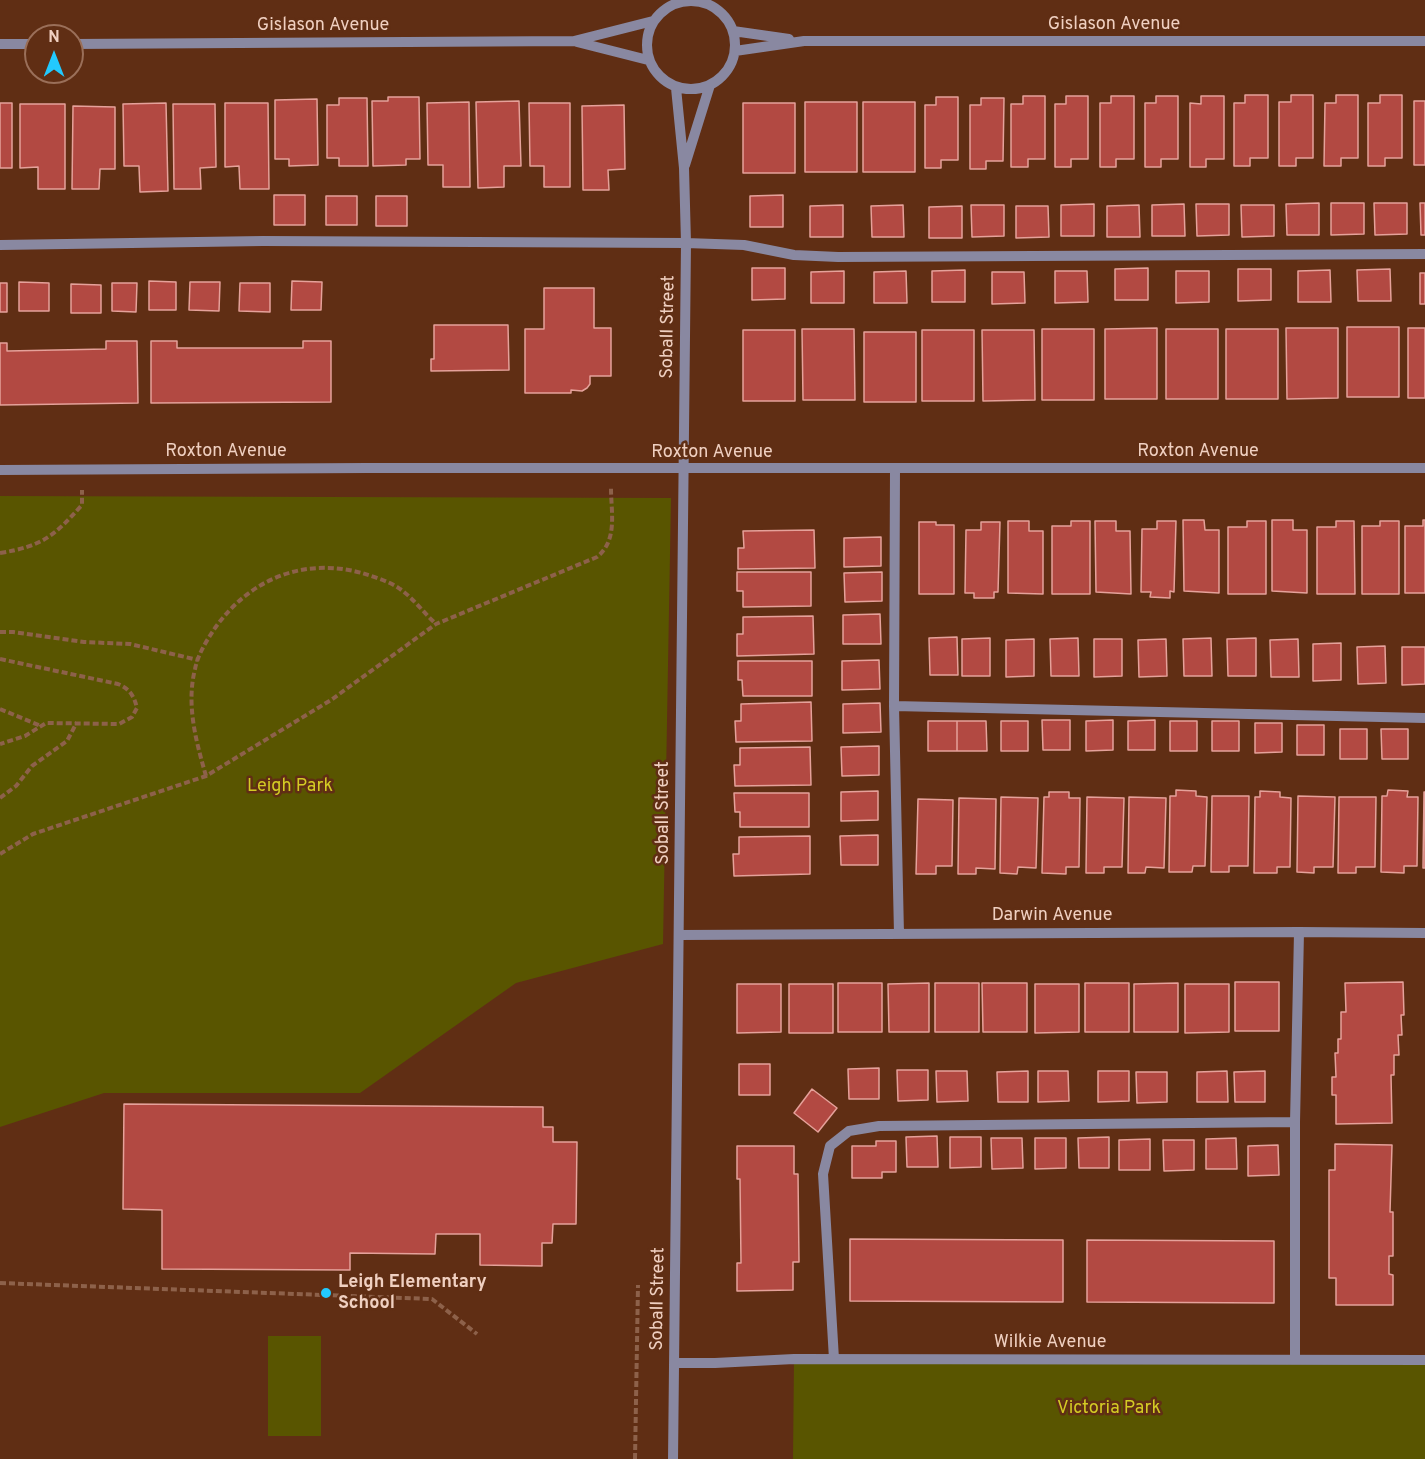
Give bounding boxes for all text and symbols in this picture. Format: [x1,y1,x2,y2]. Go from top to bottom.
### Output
street label: Gislason Avenue [1048,14,1180,36]
street label: Gislason Avenue [257,15,389,37]
north arrow [24,24,84,84]
text: N [48,28,60,48]
street label: Soball Street [657,275,681,379]
street label: Roxton Avenue [165,441,287,463]
street label: Roxton Avenue [1137,441,1259,463]
street label: Roxton Avenue [651,442,773,464]
street label: Soball Street [653,761,675,865]
park label: Leigh Park [247,776,333,798]
street label: Darwin Avenue [992,905,1112,927]
street label: Soball Street [647,1247,671,1351]
place label: Leigh Elementary School [338,1272,487,1314]
marker: Leigh Elementary School [319,1286,333,1300]
street label: Wilkie Avenue [994,1332,1106,1354]
park label: Victoria Park [1057,1398,1161,1420]

